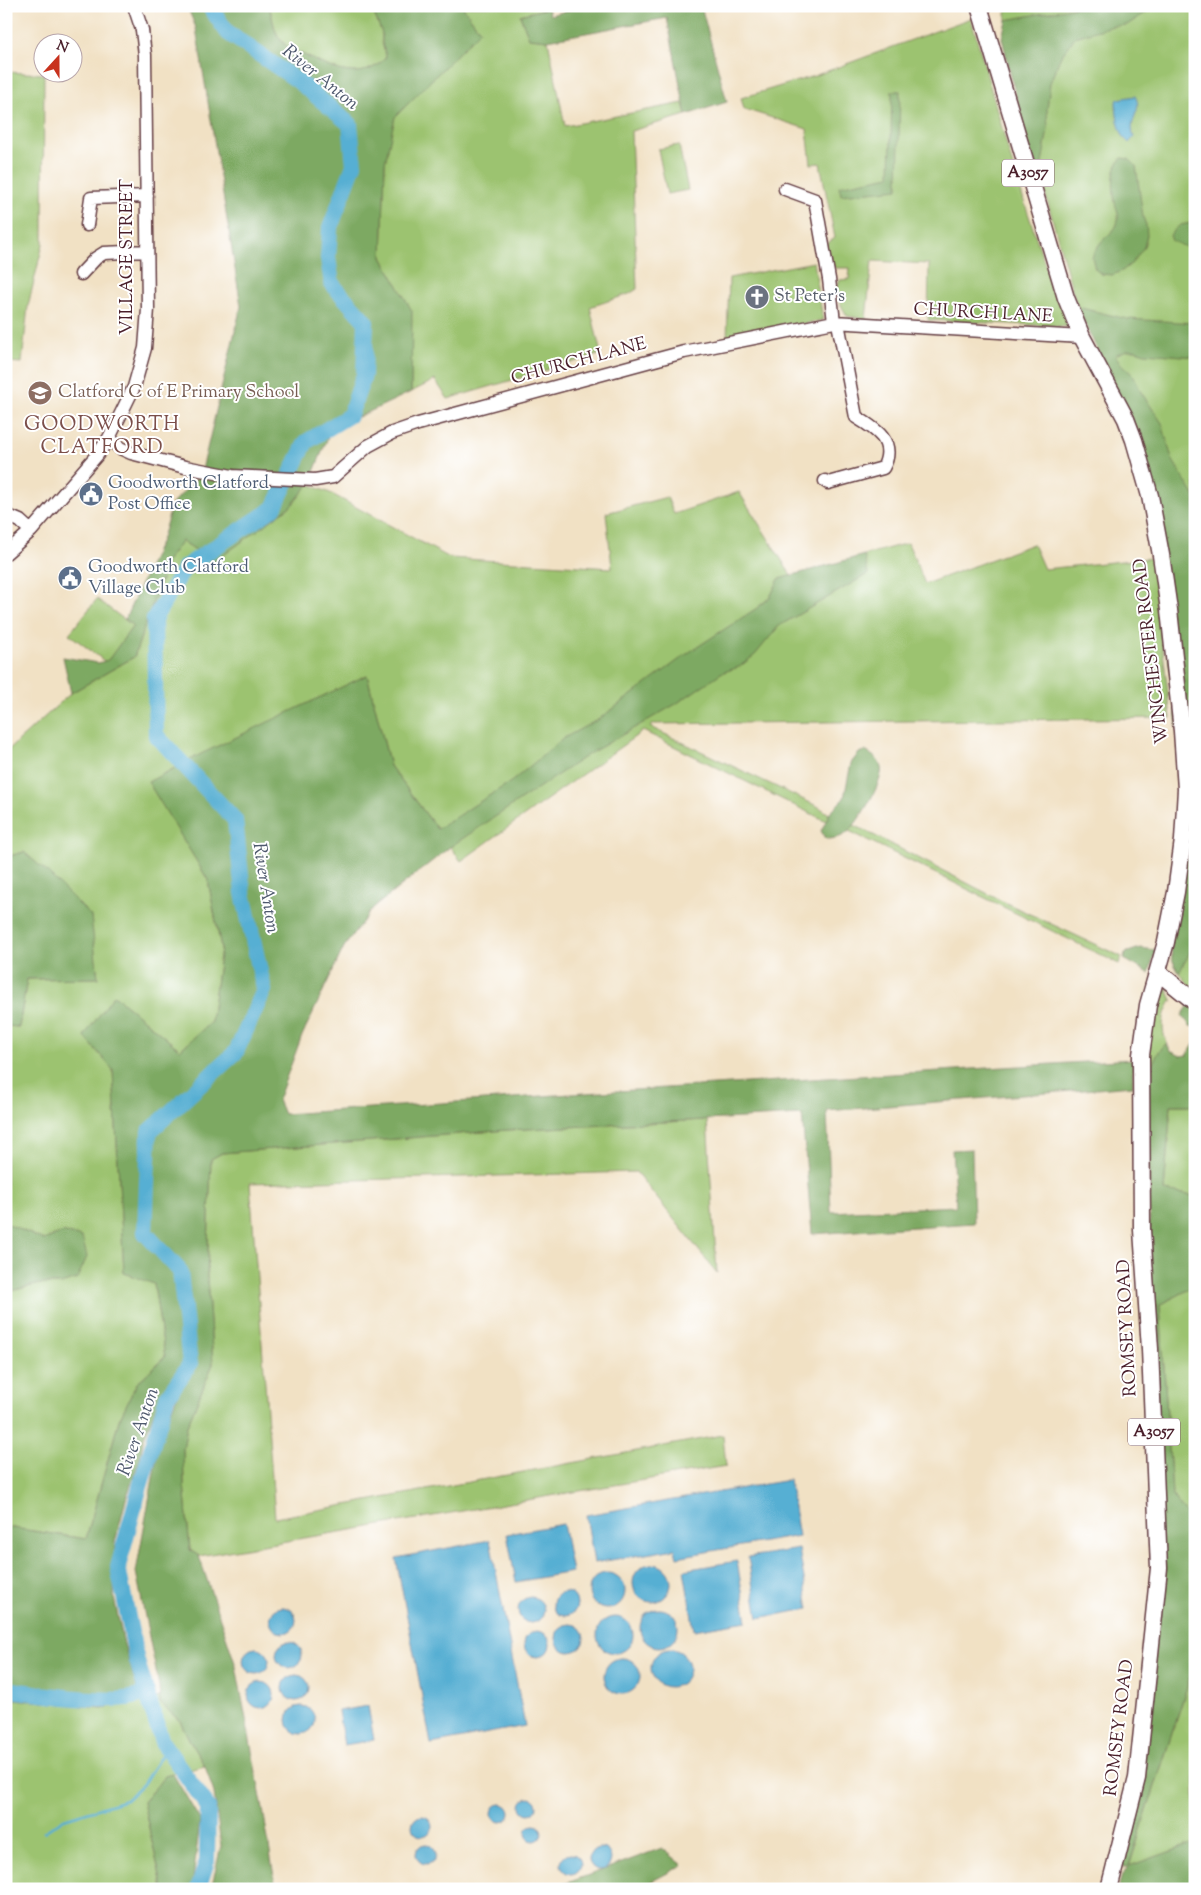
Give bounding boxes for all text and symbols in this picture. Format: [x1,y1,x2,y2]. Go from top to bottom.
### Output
north arrow [32,32,82,82]
text: N [53,36,71,59]
water label: River Anton [276,39,364,117]
road number: A3057 [1002,160,1054,187]
street label: VILLAGE STREET [115,179,141,335]
church icon: St Peter's [744,284,770,310]
place label: St Peter's [774,284,845,310]
street label: CHURCH LANE [913,297,1053,331]
street label: CHURCH LANE [508,331,650,393]
school or university icon: Clatford C of E Primary School [27,380,53,406]
place label: Clatford C of E Primary School [58,380,299,406]
district label: GOODWORTH CLATFORD [24,411,180,463]
place label: Goodworth Clatford Post Office [108,471,269,518]
public building icon: Goodworth Clatford Post Office [78,481,104,507]
place label: Goodworth Clatford Village Club [88,555,249,602]
street label: WINCHESTER ROAD [1128,557,1176,745]
public building icon: Goodworth Clatford Village Club [57,565,83,591]
water label: River Anton [245,841,285,935]
street label: ROMSEY ROAD [1111,1259,1145,1397]
water label: River Anton [111,1384,167,1480]
road number: A3057 [1128,1418,1180,1445]
street label: ROMSEY ROAD [1099,1658,1141,1798]

